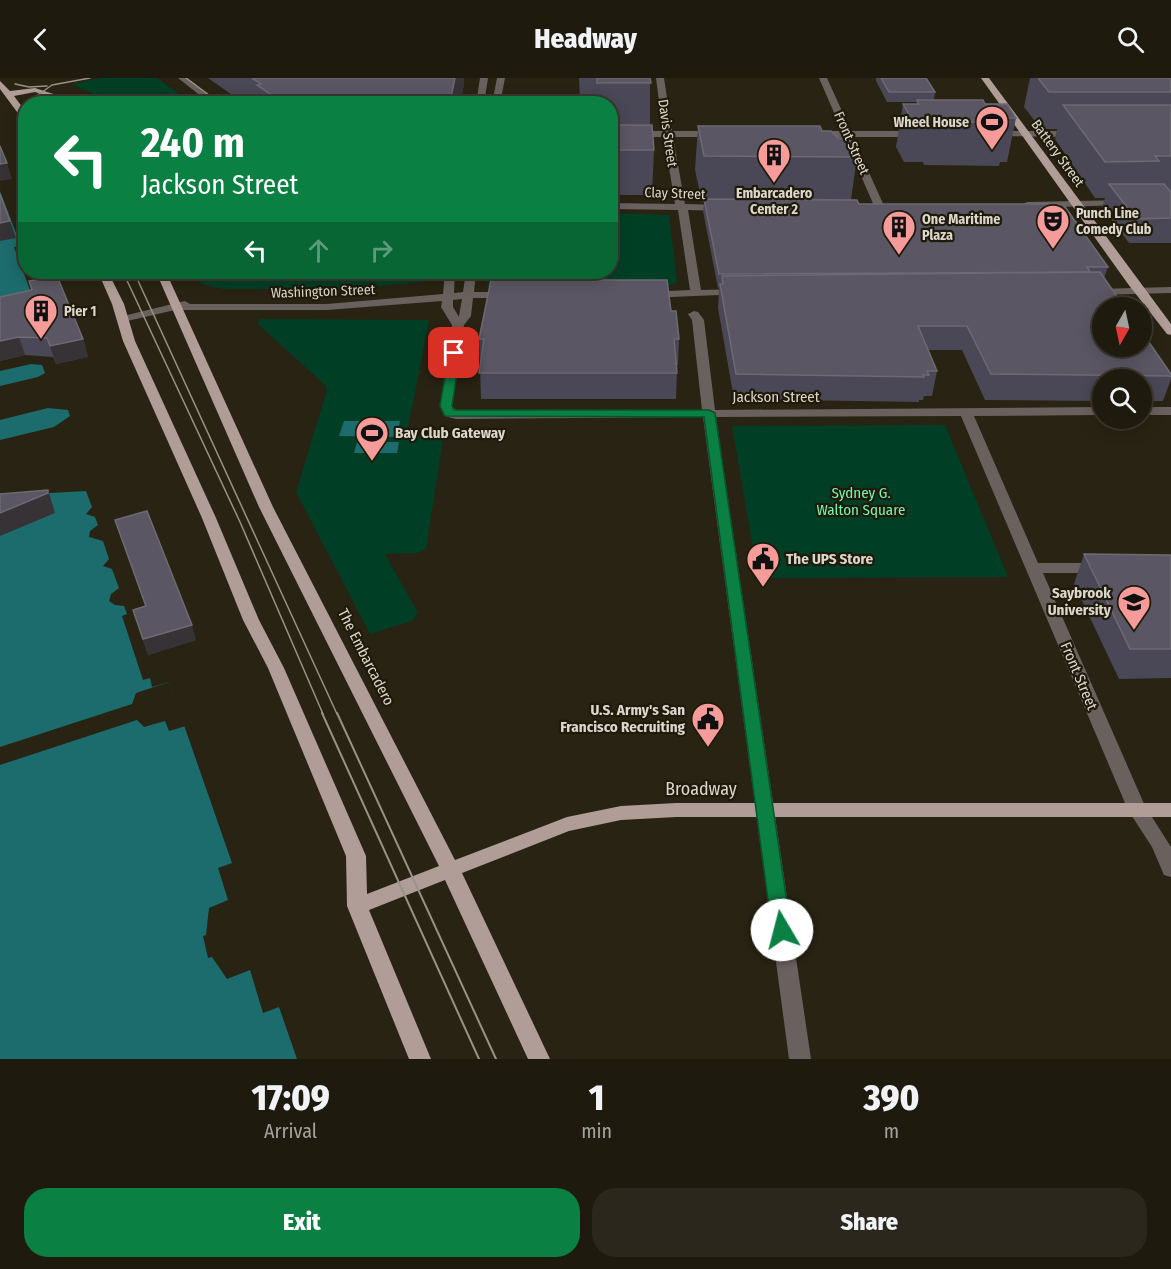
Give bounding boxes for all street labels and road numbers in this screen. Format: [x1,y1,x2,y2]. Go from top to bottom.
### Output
street label: Davis Street [654,98,681,168]
street label: Front Street [830,109,873,178]
street label: Battery Street [1027,116,1088,191]
street label: Clay Street [644,184,706,203]
street label: Washington Street [271,281,376,302]
street label: Jackson Street [732,388,820,406]
street label: The Embarcadero [334,606,398,708]
street label: Front Street [1057,639,1101,713]
street label: Broadway [665,778,737,800]

